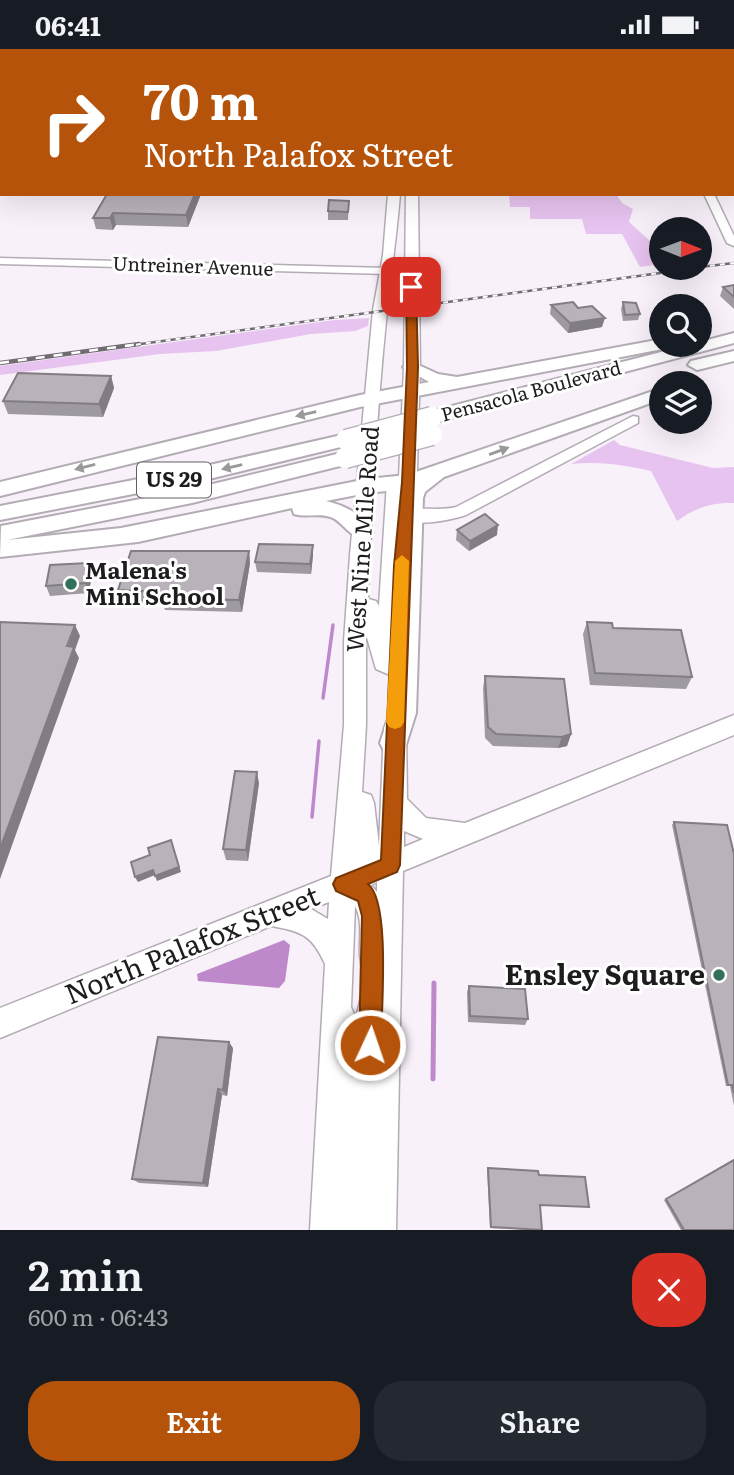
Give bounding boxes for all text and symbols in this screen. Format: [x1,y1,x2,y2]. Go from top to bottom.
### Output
text: 06:41 [35,5,101,44]
text: 70 m [143,62,258,135]
icon: right [28,77,119,168]
text: North Palafox Street [143,129,453,177]
north arrow [649,217,712,280]
map controls [649,217,712,434]
street label: Untreiner Avenue [112,248,274,282]
pin [381,257,441,317]
icon: arrive [392,268,430,306]
button: search [649,294,712,357]
street label: Pensacola Boulevard [437,352,624,428]
button: layers [649,371,712,434]
one-way arrow [295,409,317,420]
street label: West Nine Mile Road [336,425,386,653]
one-way arrow [488,446,509,457]
one-way arrow [74,462,96,473]
one-way arrow [221,462,243,473]
road number: US 29 [137,463,211,497]
place label: Malena's Mini School [85,552,224,612]
marker: Malena's Mini School [63,576,79,592]
street label: North Palafox Street [58,873,325,1013]
place label: Ensley Square [505,952,705,994]
marker: Ensley Square [711,967,727,983]
position arrow [333,1008,407,1082]
text: 2 min [28,1242,143,1304]
button: close [632,1253,706,1327]
text: 600 m · 06:43 [28,1299,169,1333]
button: Exit [28,1381,360,1461]
button: Share [374,1381,706,1461]

